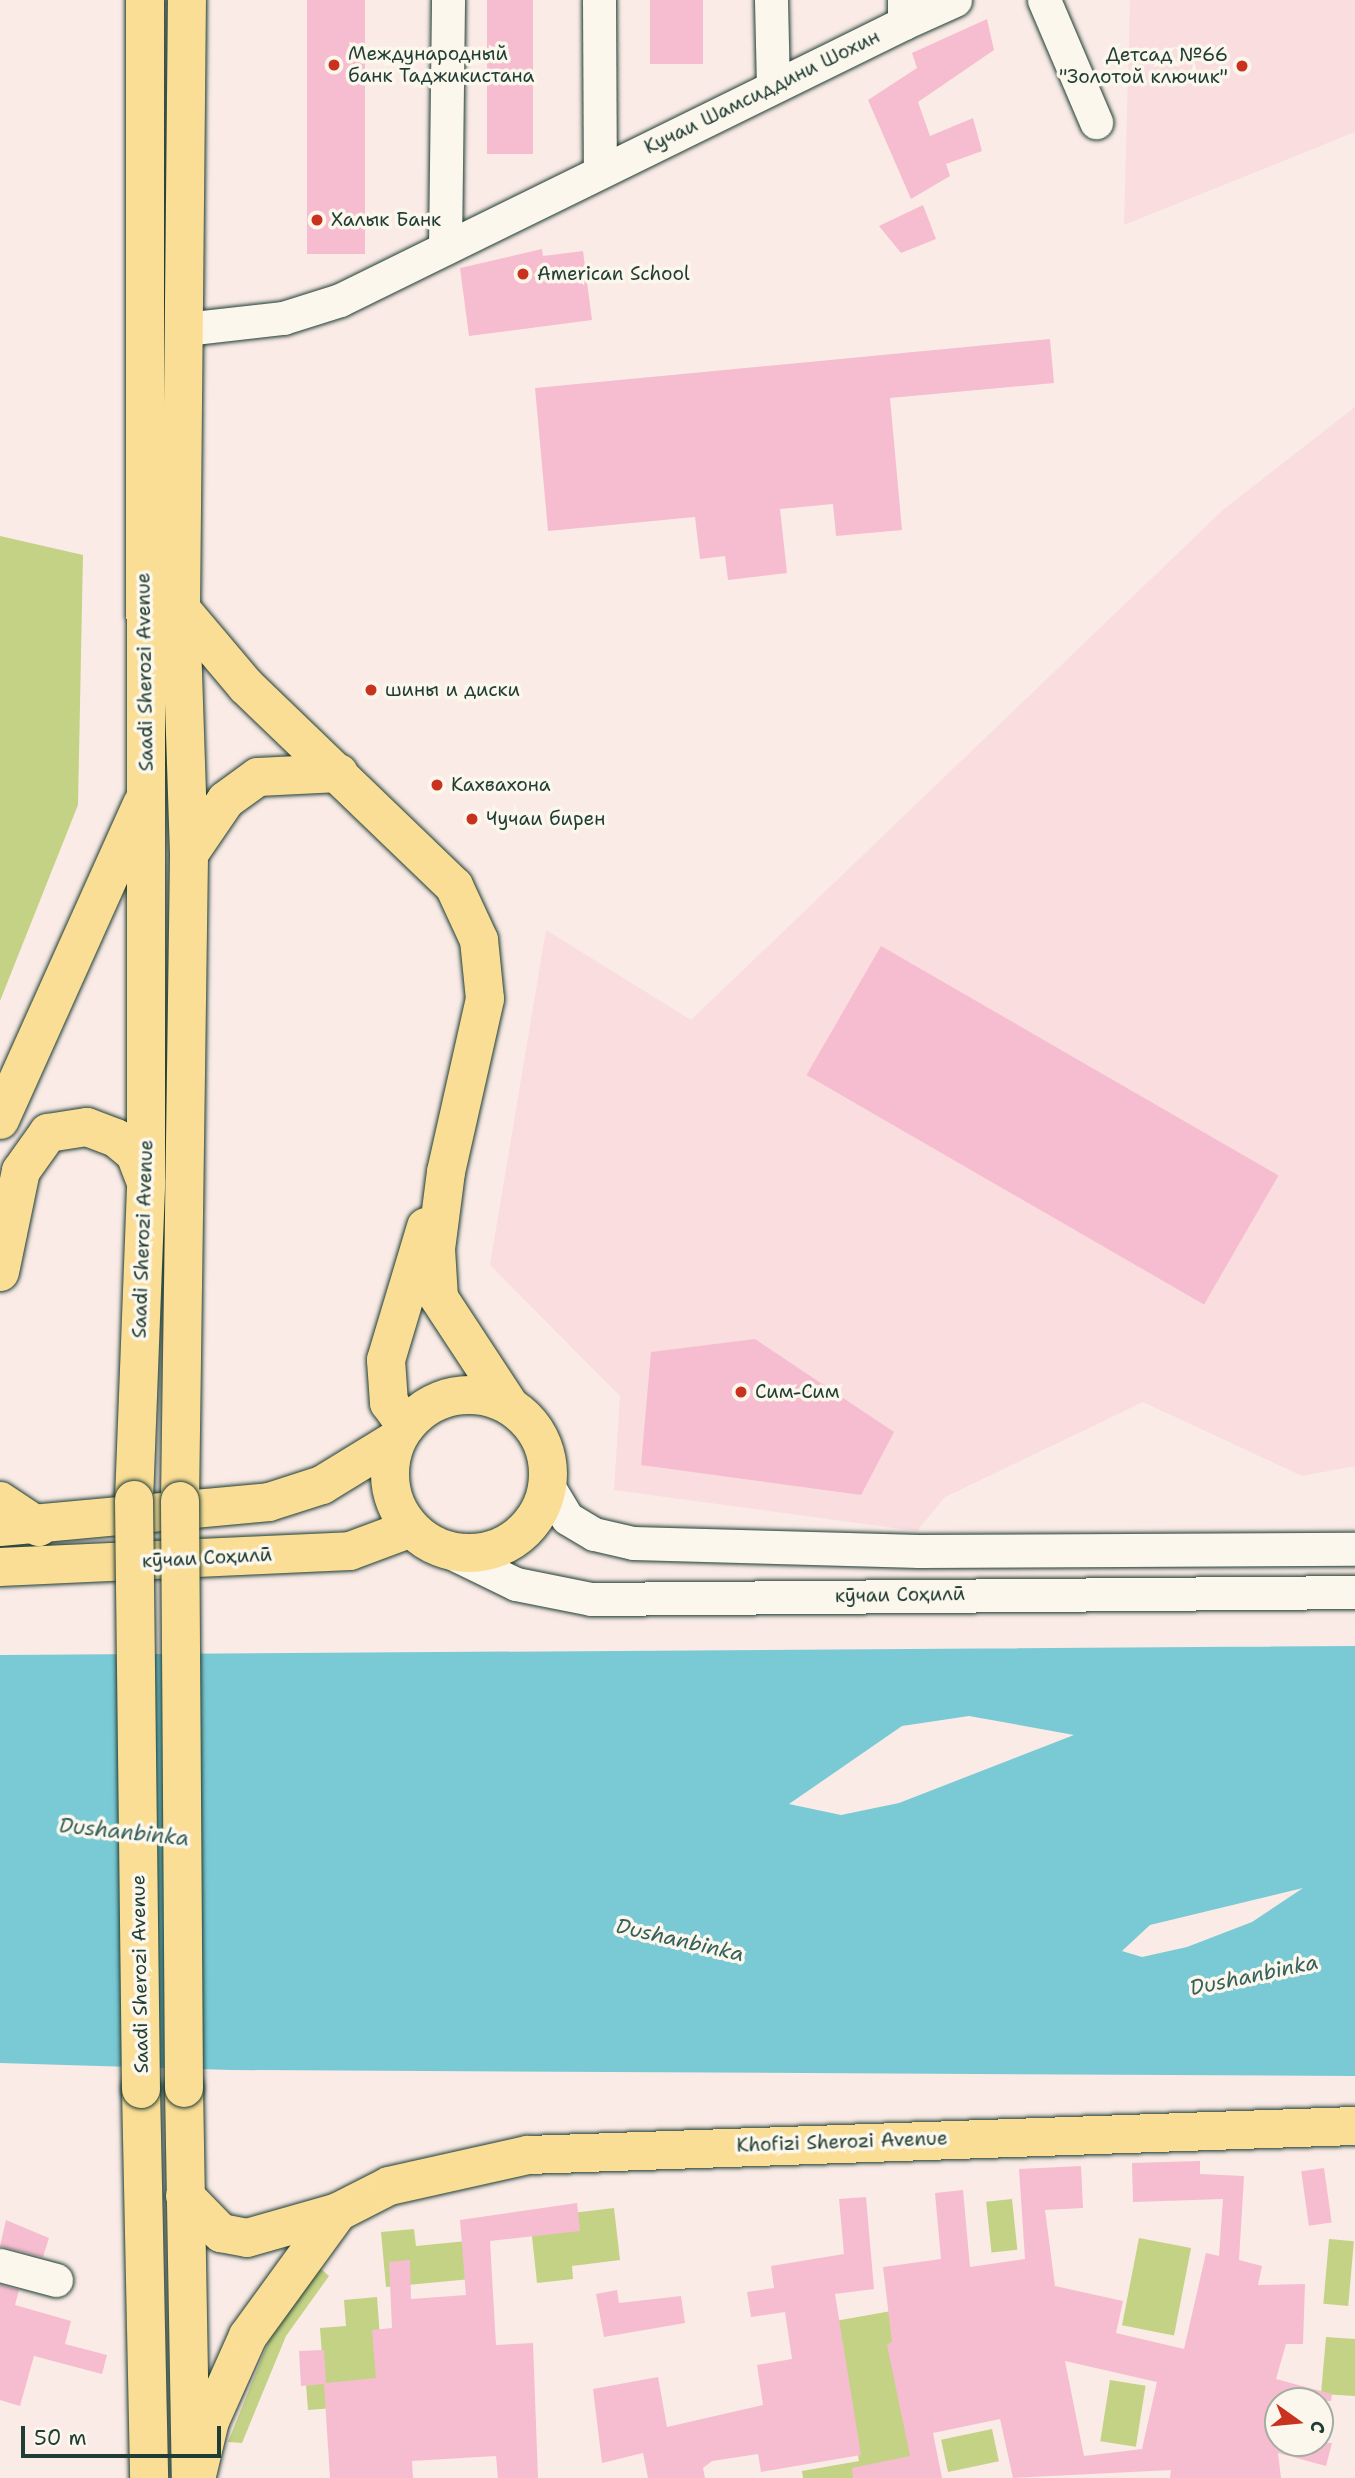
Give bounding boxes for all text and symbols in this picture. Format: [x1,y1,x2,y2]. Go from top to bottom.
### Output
street label: Кучаи Шамсиддини Шохин [641,25,883,159]
place label: Международный банк Таджикистана [348,43,534,87]
place label: Детсад №66 "Золотой ключик" [1059,44,1228,88]
marker: Международный банк Таджикистана [326,57,342,73]
marker: Детсад №66 "Золотой ключик" [1234,58,1250,74]
place label: Халык Банк [331,209,441,231]
marker: Халык Банк [309,212,325,228]
place label: American School [537,263,690,285]
marker: American School [515,266,531,282]
street label: Saadi Sherozi Avenue [132,572,158,772]
place label: шины и диски [385,679,520,701]
marker: шины и диски [363,682,379,698]
place label: Кахвахона [451,774,551,796]
marker: Кахвахона [429,777,445,793]
place label: Чучаи бирен [486,808,605,830]
marker: Чучаи бирен [464,811,480,827]
street label: Saadi Sherozi Avenue [128,1139,158,1339]
place label: Сим-Сим [755,1381,840,1403]
marker: Сим-Сим [733,1384,749,1400]
street label: кӯчаи Соҳилӣ [141,1543,273,1573]
street label: кӯчаи Соҳилӣ [835,1582,965,1608]
water label: Dushanbinka [58,1813,190,1851]
street label: Saadi Sherozi Avenue [127,1874,153,2074]
water label: Dushanbinka [613,1913,747,1967]
water label: Dushanbinka [1187,1949,1321,2001]
street label: Khofizi Sherozi Avenue [736,2127,948,2157]
north arrow [1264,2387,1334,2457]
scale bar [24,2412,224,2456]
text: С [1304,2418,1331,2436]
text: 50 m [34,2424,87,2452]

